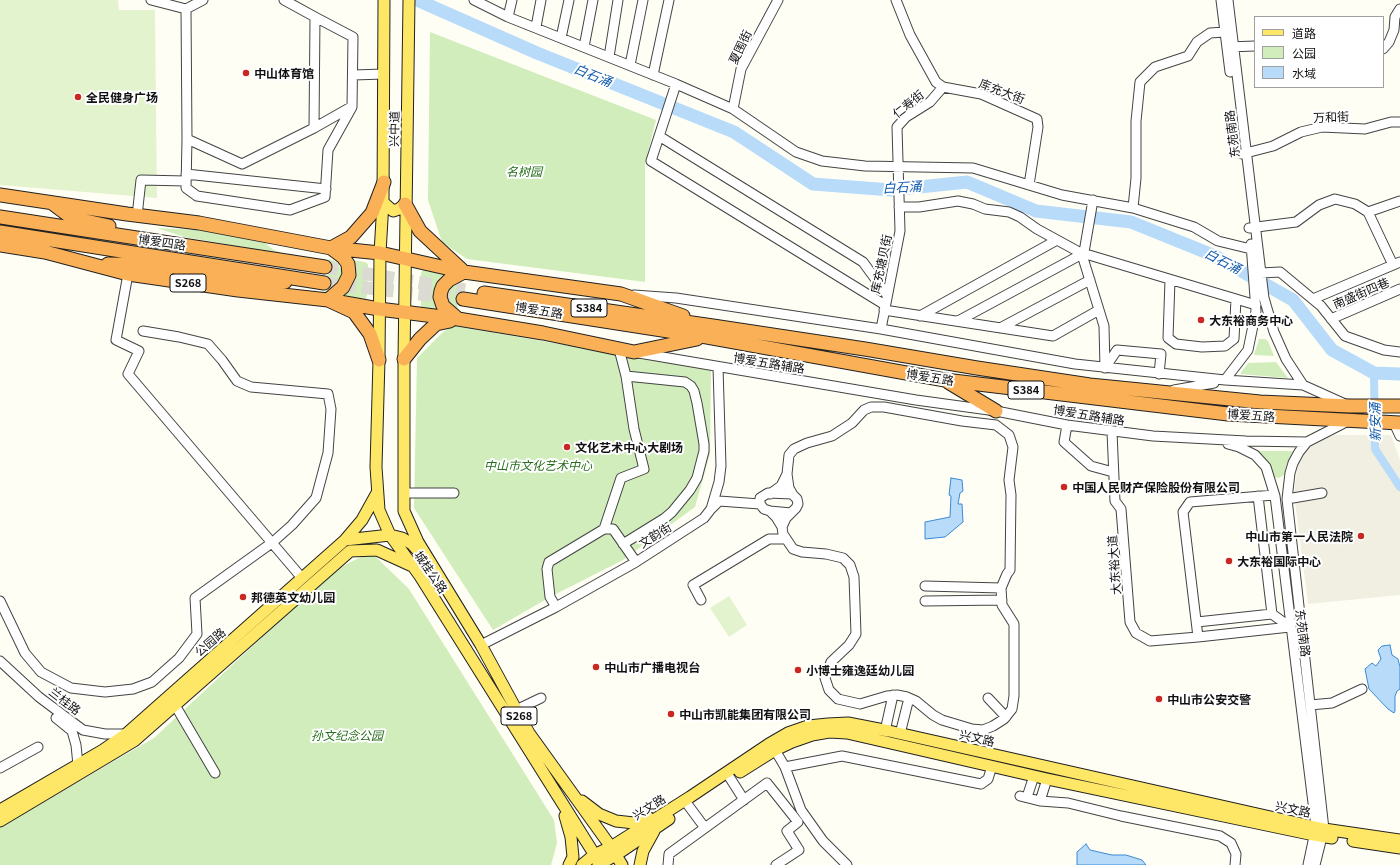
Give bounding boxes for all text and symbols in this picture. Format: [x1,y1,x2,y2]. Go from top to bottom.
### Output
legend [1254,16,1384,88]
text: 道路 [1292,24,1316,41]
street label: 夏围街 [726,28,754,66]
text: 公园 [1292,44,1316,61]
water label: 白石涌 [572,60,614,90]
text: 水域 [1292,64,1316,81]
place label: 中山体育馆 [254,66,314,80]
marker: 中山体育馆 [241,68,251,78]
street label: 库充大街 [977,76,1027,106]
street label: 仁寿街 [889,87,927,121]
place label: 全民健身广场 [86,90,158,104]
marker: 全民健身广场 [73,92,83,102]
street label: 东苑南路 [1222,109,1242,159]
street label: 万和街 [1313,109,1349,125]
street label: 兴中道 [386,111,402,147]
park label: 名树园 [506,164,542,178]
water label: 白石涌 [882,178,922,196]
street label: 博爱四路 [137,232,187,252]
street label: 库充塘贝街 [868,233,894,295]
water label: 白石涌 [1202,245,1244,277]
road number: S268 [170,274,206,292]
street label: 南盛街四巷 [1331,275,1391,311]
street label: 博爱五路 [514,299,564,321]
road number: S384 [571,299,607,317]
place label: 大东裕商务中心 [1209,313,1293,327]
marker: 大东裕商务中心 [1196,315,1206,325]
street label: 博爱五路辅路 [732,350,806,376]
street label: 博爱五路 [905,366,955,388]
road number: S384 [1008,381,1044,399]
street label: 博爱五路辅路 [1052,402,1126,428]
water label: 新安涌 [1367,402,1383,442]
street label: 博爱五路 [1227,406,1275,424]
place label: 文化艺术中心大剧场 [575,440,683,454]
marker: 文化艺术中心大剧场 [562,442,572,452]
park label: 中山市文化艺术中心 [484,458,592,472]
place label: 中国人民财产保险股份有限公司 [1072,480,1240,494]
marker: 中国人民财产保险股份有限公司 [1059,482,1069,492]
street label: 文韵街 [636,519,674,551]
place label: 中山市第一人民法院 [1245,529,1353,543]
marker: 中山市第一人民法院 [1356,531,1366,541]
street label: 大东裕大道 [1105,535,1123,595]
street label: 城桂公路 [412,548,450,596]
place label: 大东裕国际中心 [1237,554,1321,568]
marker: 大东裕国际中心 [1224,556,1234,566]
place label: 邦德英文幼儿园 [251,590,335,604]
marker: 邦德英文幼儿园 [238,592,248,602]
street label: 东苑南路 [1293,608,1313,658]
street label: 公园路 [192,625,228,659]
place label: 中山市广播电视台 [604,660,700,674]
marker: 中山市广播电视台 [591,662,601,672]
place label: 小博士雍逸廷幼儿园 [806,663,914,677]
marker: 小博士雍逸廷幼儿园 [793,665,803,675]
street label: 兰桂路 [46,684,84,718]
place label: 中山市公安交警 [1167,692,1251,706]
marker: 中山市公安交警 [1154,694,1164,704]
road number: S268 [501,707,537,725]
place label: 中山市凯能集团有限公司 [679,707,811,721]
marker: 中山市凯能集团有限公司 [666,709,676,719]
street label: 兴文路 [958,727,996,749]
park label: 孙文纪念公园 [311,728,383,742]
street label: 兴文路 [630,791,668,823]
street label: 兴文路 [1274,798,1312,820]

